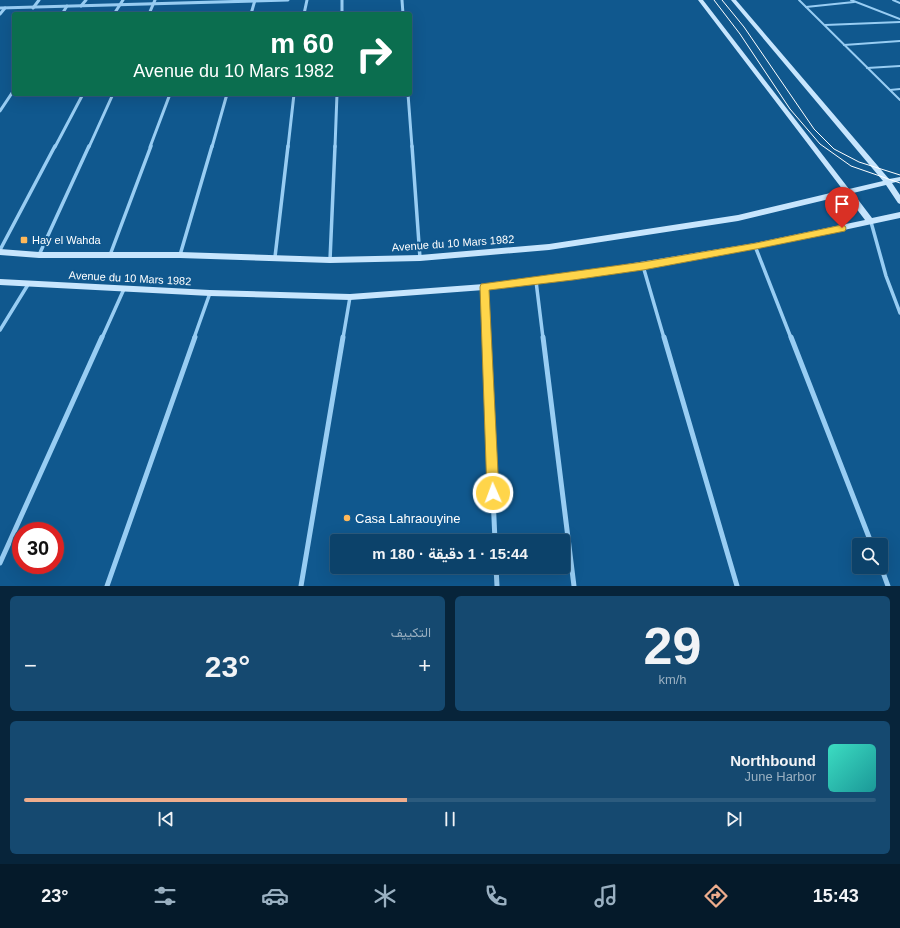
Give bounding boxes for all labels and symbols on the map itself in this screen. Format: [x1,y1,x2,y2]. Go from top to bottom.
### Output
pin [825,187,859,228]
street label: Avenue du 10 Mars 1982 [391,233,515,253]
place label: Hay el Wahda [32,234,102,246]
marker: Hay el Wahda [19,235,29,245]
street label: Avenue du 10 Mars 1982 [68,269,192,287]
position arrow [472,472,514,514]
place label: Casa Lahraouyine [355,511,461,526]
marker: Casa Lahraouyine [342,513,352,523]
speed limit sign: 30 [12,522,64,574]

